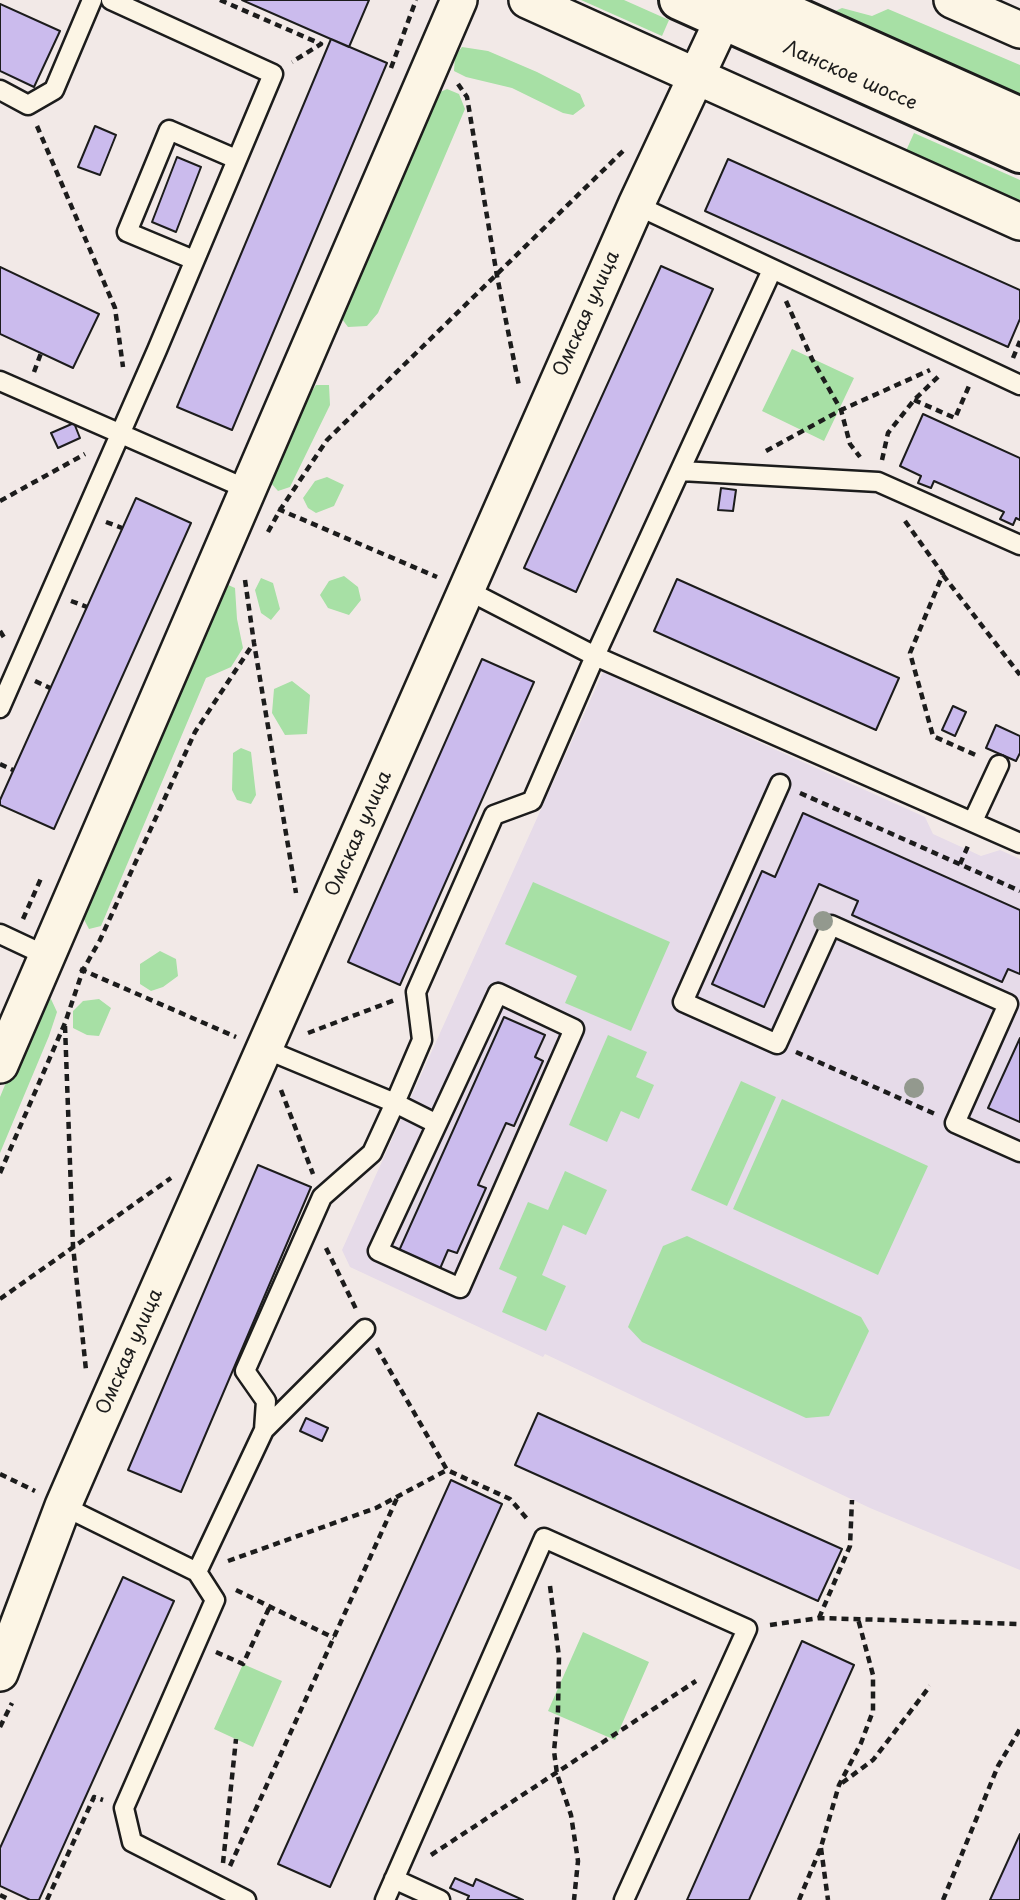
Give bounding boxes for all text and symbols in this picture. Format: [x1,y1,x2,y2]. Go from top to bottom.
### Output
street label: Ланское шоссе [779,36,921,116]
street label: Омская улица [549,248,625,380]
street label: Омская улица [321,768,397,900]
street label: Омская улица [92,1286,168,1418]

